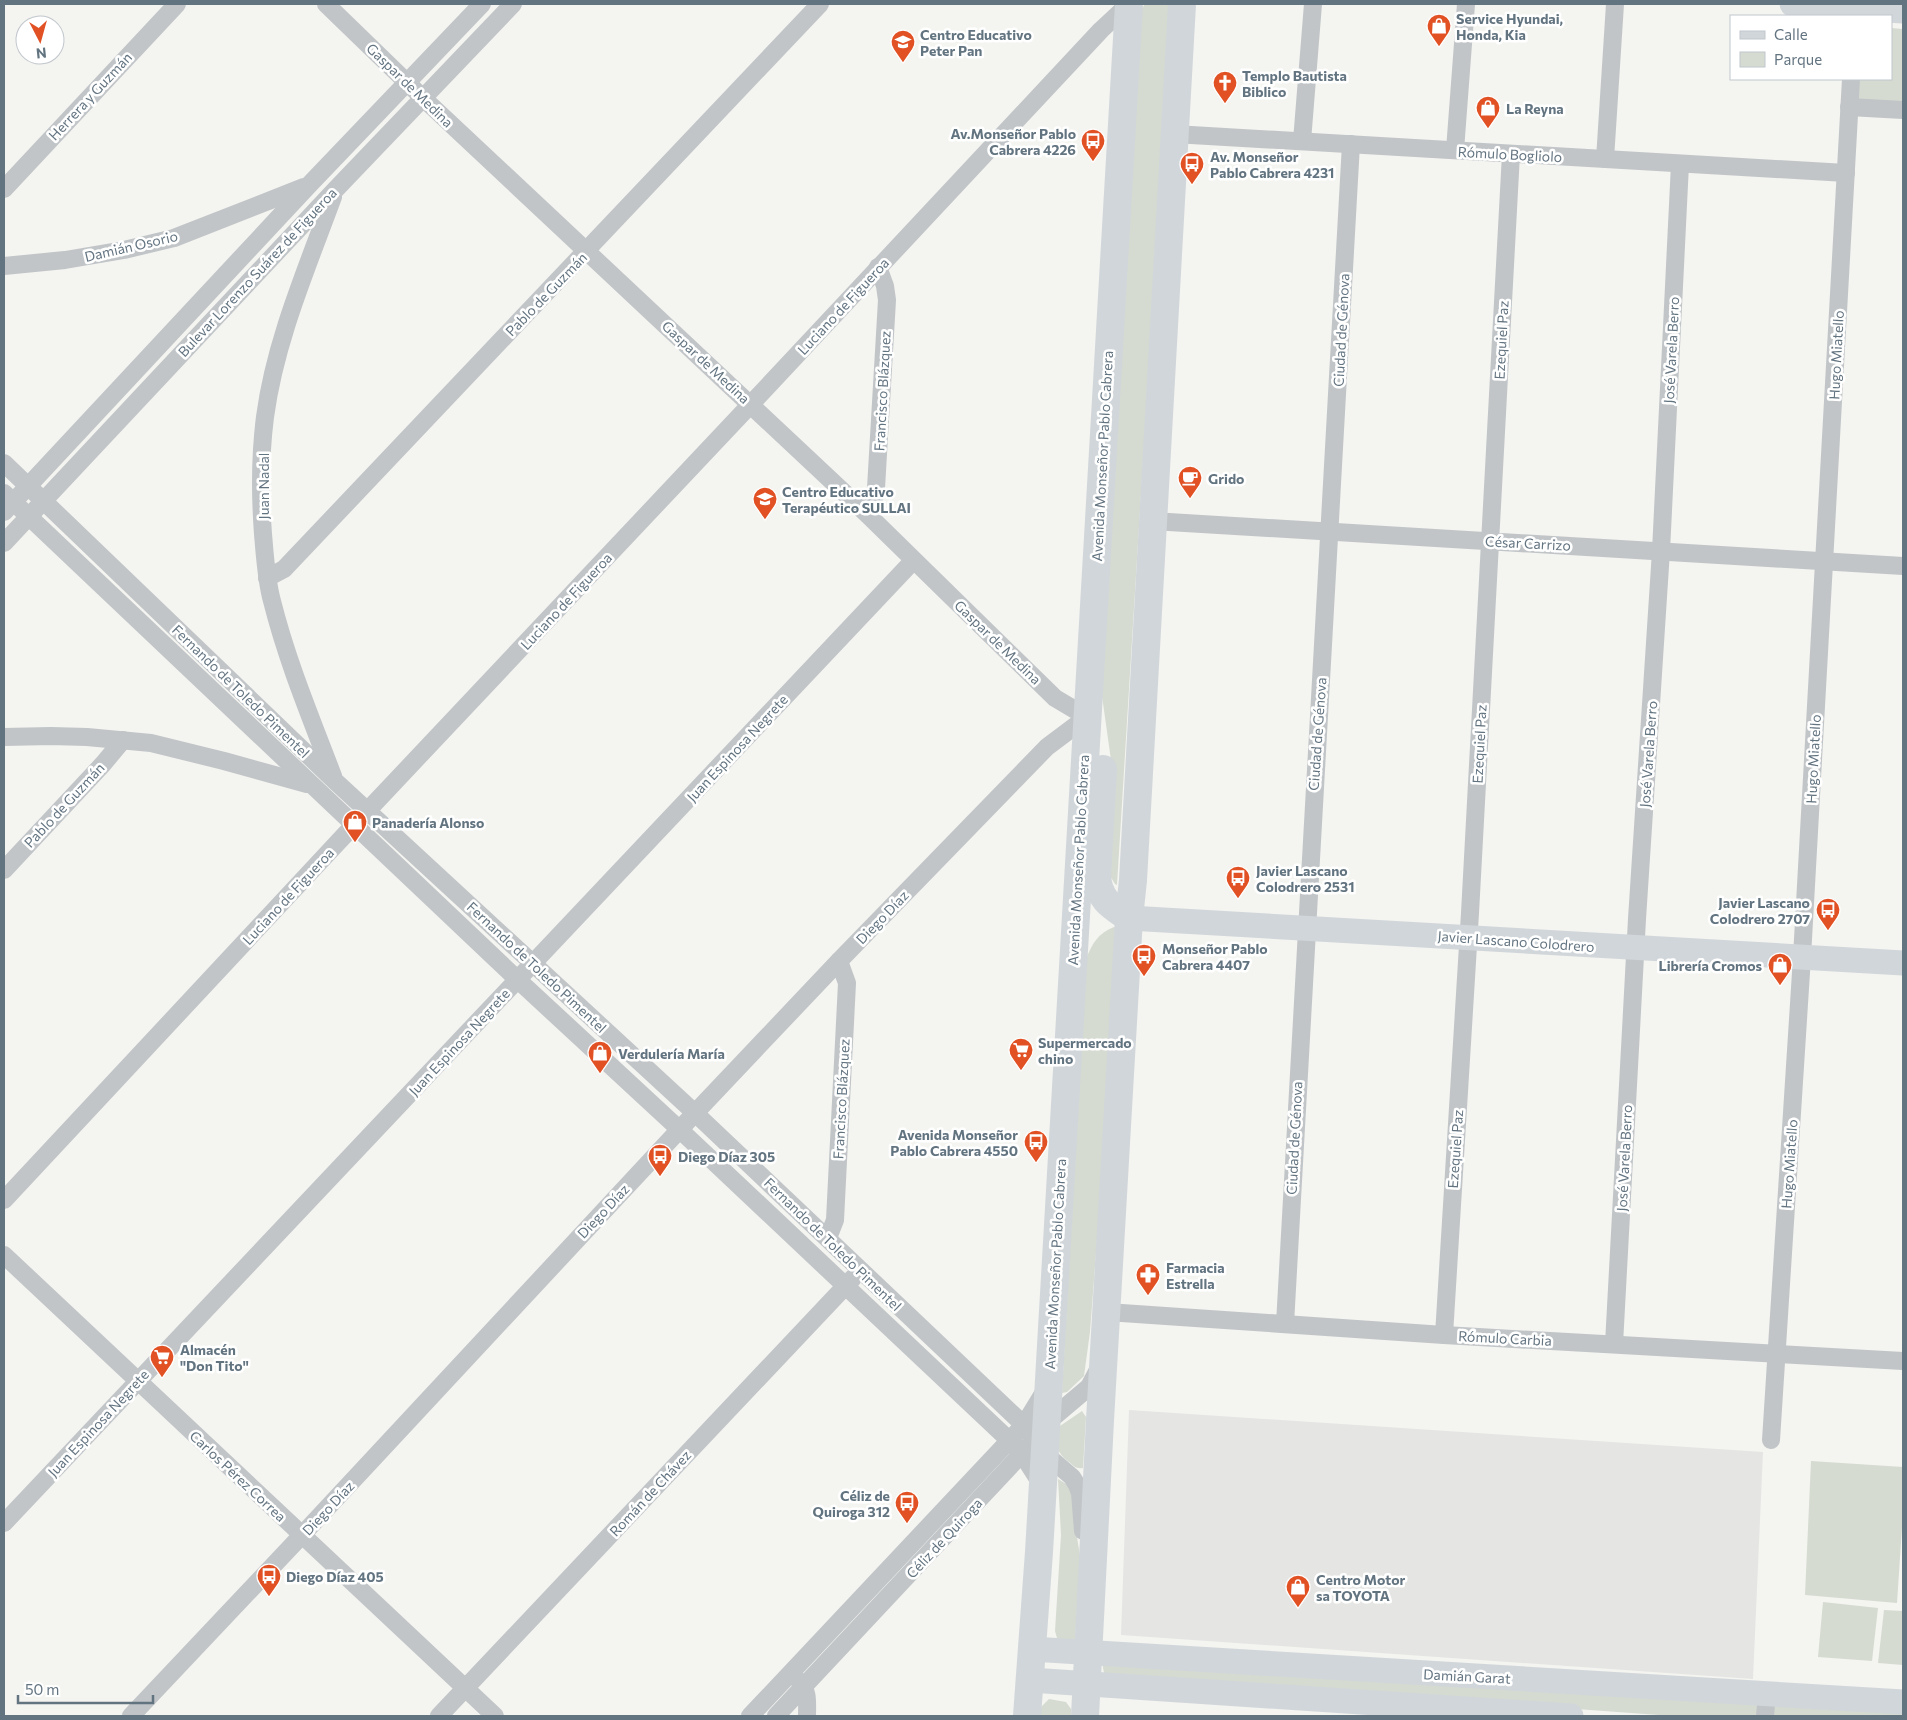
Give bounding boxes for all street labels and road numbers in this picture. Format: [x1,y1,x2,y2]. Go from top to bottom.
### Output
street label: Gaspar de Medina [363,39,457,131]
street label: Herrera y Guzmán [45,48,135,144]
street label: Rómulo Bogliolo [1457,143,1563,165]
street label: Bulevar Lorenzo Suárez de Figueroa [174,184,340,360]
street label: Damián Osorio [83,227,179,265]
street label: Pablo de Guzmán [502,249,590,339]
street label: Luciano de Figueroa [794,254,892,358]
street label: Ciudad de Génova [1330,273,1352,387]
street label: José Varela Berro [1660,296,1682,404]
street label: Ezequiel Paz [1490,300,1512,380]
street label: Hugo Miatello [1825,310,1847,400]
street label: Gaspar de Medina [659,317,753,407]
street label: Francisco Blázquez [870,330,894,452]
street label: Avenida Monseñor Pablo Cabrera [1088,350,1116,562]
street label: Juan Nadal [255,453,272,519]
street label: César Carrizo [1485,532,1571,554]
street label: Luciano de Figueroa [517,549,615,653]
street label: Gaspar de Medina [951,596,1045,688]
street label: Fernando de Toledo Pimentel [169,621,313,761]
street label: Ciudad de Génova [1305,677,1329,791]
street label: Juan Espinosa Negrete [683,691,791,805]
street label: José Varela Berro [1636,700,1660,808]
street label: Ezequiel Paz [1468,704,1490,784]
street label: Hugo Miatello [1802,714,1824,804]
street label: Avenida Monseñor Pablo Cabrera [1064,754,1092,966]
street label: Pablo de Guzmán [20,759,108,851]
street label: Luciano de Figueroa [239,844,337,948]
street label: Diego Díaz [852,887,912,947]
street label: Fernando de Toledo Pimentel [464,898,610,1036]
street label: Javier Lascano Colodrero [1437,927,1595,955]
street label: Juan Espinosa Negrete [405,985,513,1099]
street label: Francisco Blázquez [829,1038,853,1160]
street label: Ciudad de Génova [1283,1081,1305,1195]
street label: José Varela Berro [1613,1104,1635,1212]
street label: Ezequiel Paz [1444,1109,1466,1189]
street label: Hugo Miatello [1777,1119,1801,1209]
street label: Avenida Monseñor Pablo Cabrera [1041,1158,1069,1370]
street label: Fernando de Toledo Pimentel [761,1174,905,1314]
street label: Diego Díaz [574,1180,632,1242]
street label: Rómulo Carbia [1458,1327,1552,1349]
street label: Juan Espinosa Negrete [44,1366,152,1480]
street label: Carlos Pérez Correa [186,1427,290,1525]
street label: Román de Chávez [606,1446,694,1540]
street label: Diego Díaz [299,1477,357,1539]
street label: Céliz de Quiroga [903,1494,985,1582]
street label: Damián Garat [1423,1665,1511,1687]

